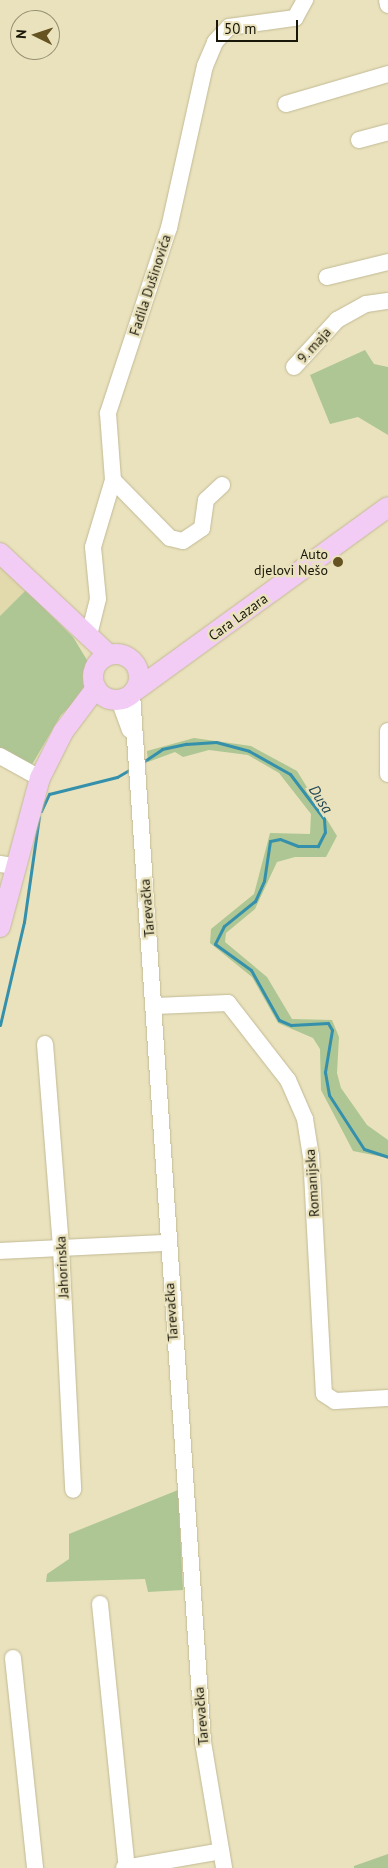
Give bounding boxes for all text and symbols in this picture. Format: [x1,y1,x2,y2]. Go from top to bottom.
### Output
north arrow [10,10,60,60]
scale bar [218,10,300,42]
text: 50 m [224,19,257,38]
text: N [12,29,30,39]
street label: Fadila Dušinovića [126,232,174,338]
street label: 9. maja [293,323,335,367]
place label: Auto djelovi Nešo [254,546,328,578]
marker: Auto djelovi Nešo [332,556,344,568]
street label: Cara Lazara [205,590,271,644]
water label: Dusa [305,781,337,817]
street label: Tarevačka [136,878,158,938]
street label: Romanijska [301,1148,323,1218]
street label: Jahorinska [52,1236,72,1298]
street label: Tarevačka [161,1282,181,1342]
street label: Tarevačka [190,1686,212,1746]

